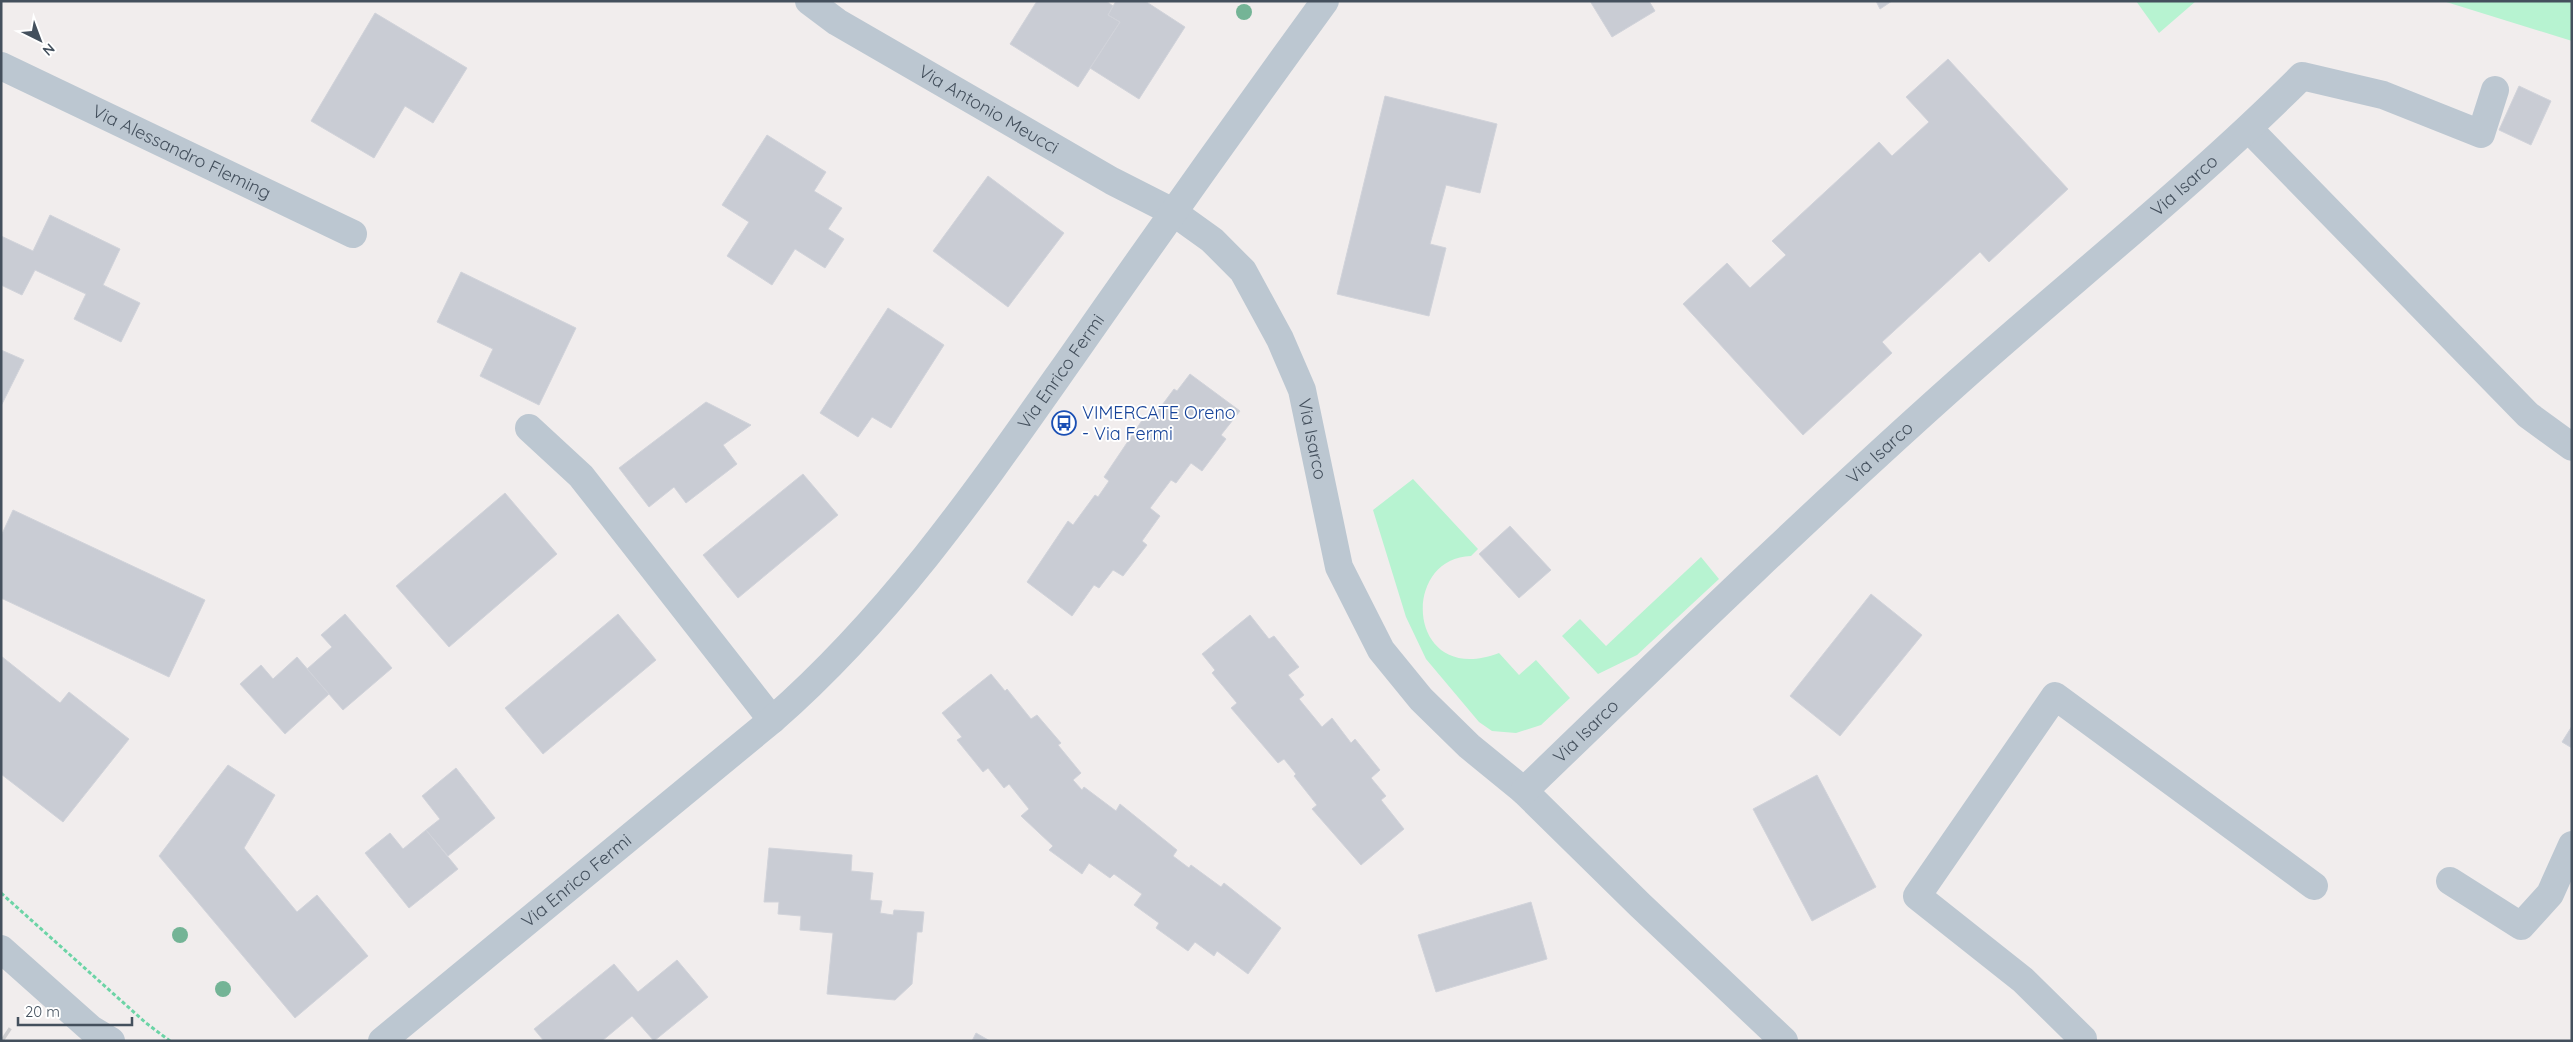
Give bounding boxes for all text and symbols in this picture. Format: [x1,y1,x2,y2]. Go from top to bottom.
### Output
north arrow [15,15,65,65]
text: N [39,40,59,60]
street label: Via Antonio Meucci [914,60,1063,159]
street label: Via Alessandro Fleming [89,99,275,204]
street label: Via Isarco [2146,149,2223,221]
street label: Via Enrico Fermi [1012,309,1109,434]
street label: Via Isarco [1293,396,1332,482]
place label: VIMERCATE Oreno - Via Fermi [1082,401,1236,445]
bus stop icon: VIMERCATE Oreno - Via Fermi [1051,410,1077,436]
street label: Via Isarco [1841,416,1918,489]
street label: Via Isarco [1548,694,1623,768]
street label: Via Enrico Fermi [517,829,636,932]
scale bar [18,994,131,1026]
text: 20 m [25,1002,60,1021]

